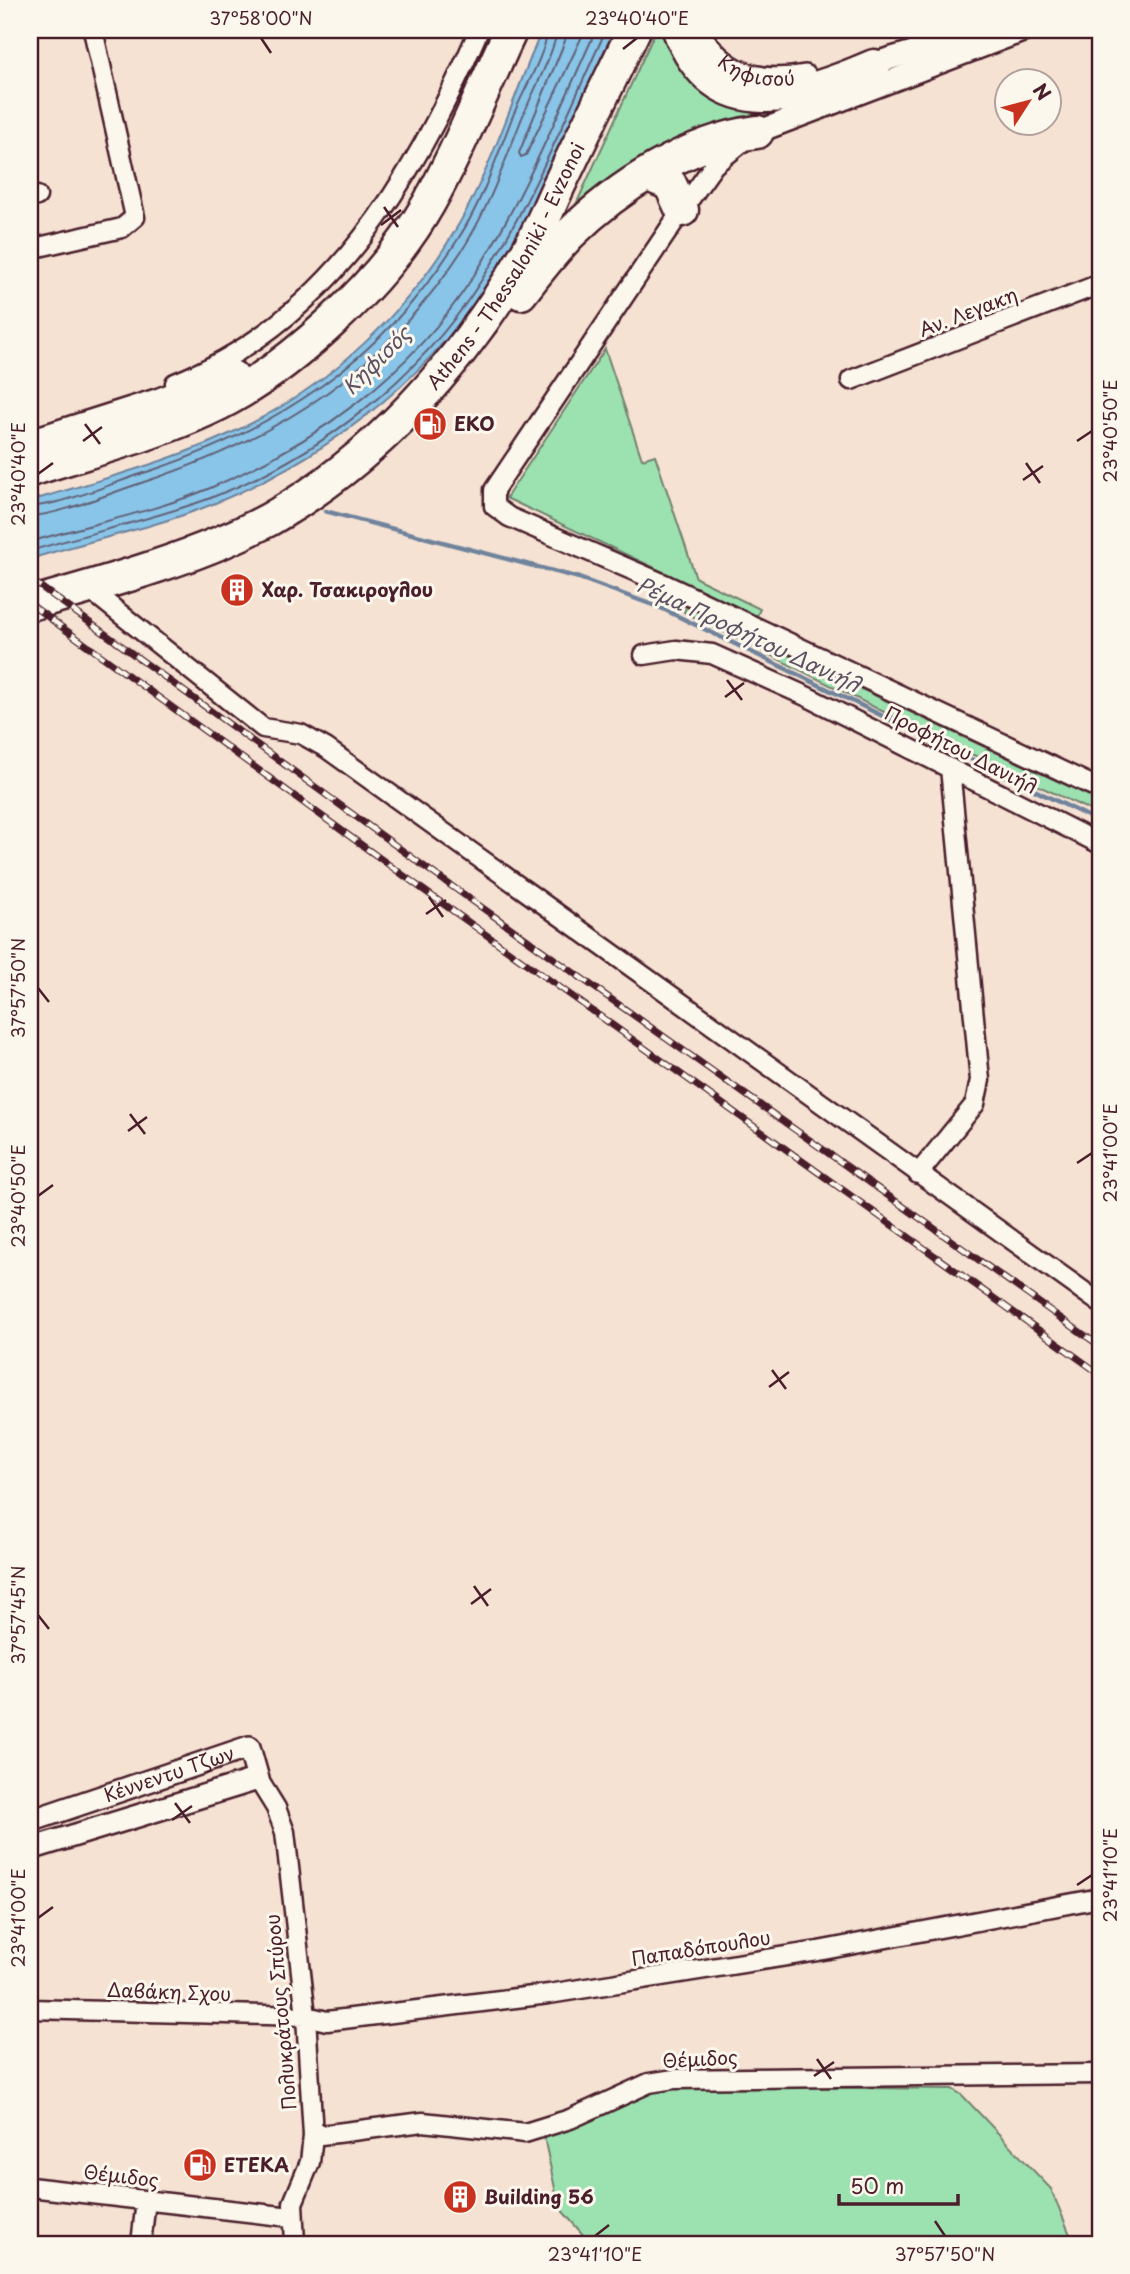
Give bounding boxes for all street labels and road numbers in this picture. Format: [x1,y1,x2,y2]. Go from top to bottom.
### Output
street label: Κηφισού [713,47,796,92]
street label: Athens - Thessaloniki - Evzonoi [419,137,591,395]
street label: Αν. Λεγακη [914,279,1021,343]
street label: Προφήτου Δανιήλ [880,698,1043,800]
street label: Κέννεντυ Τζων [100,1738,238,1808]
street label: Πολυκράτους Σπύρου [257,1913,303,2111]
street label: Παπαδόπουλου [629,1922,772,1972]
street label: Δαβάκη Σχου [106,1975,232,2007]
street label: Θέμιδος [662,2042,738,2074]
street label: Θέμιδος [82,2157,160,2194]

